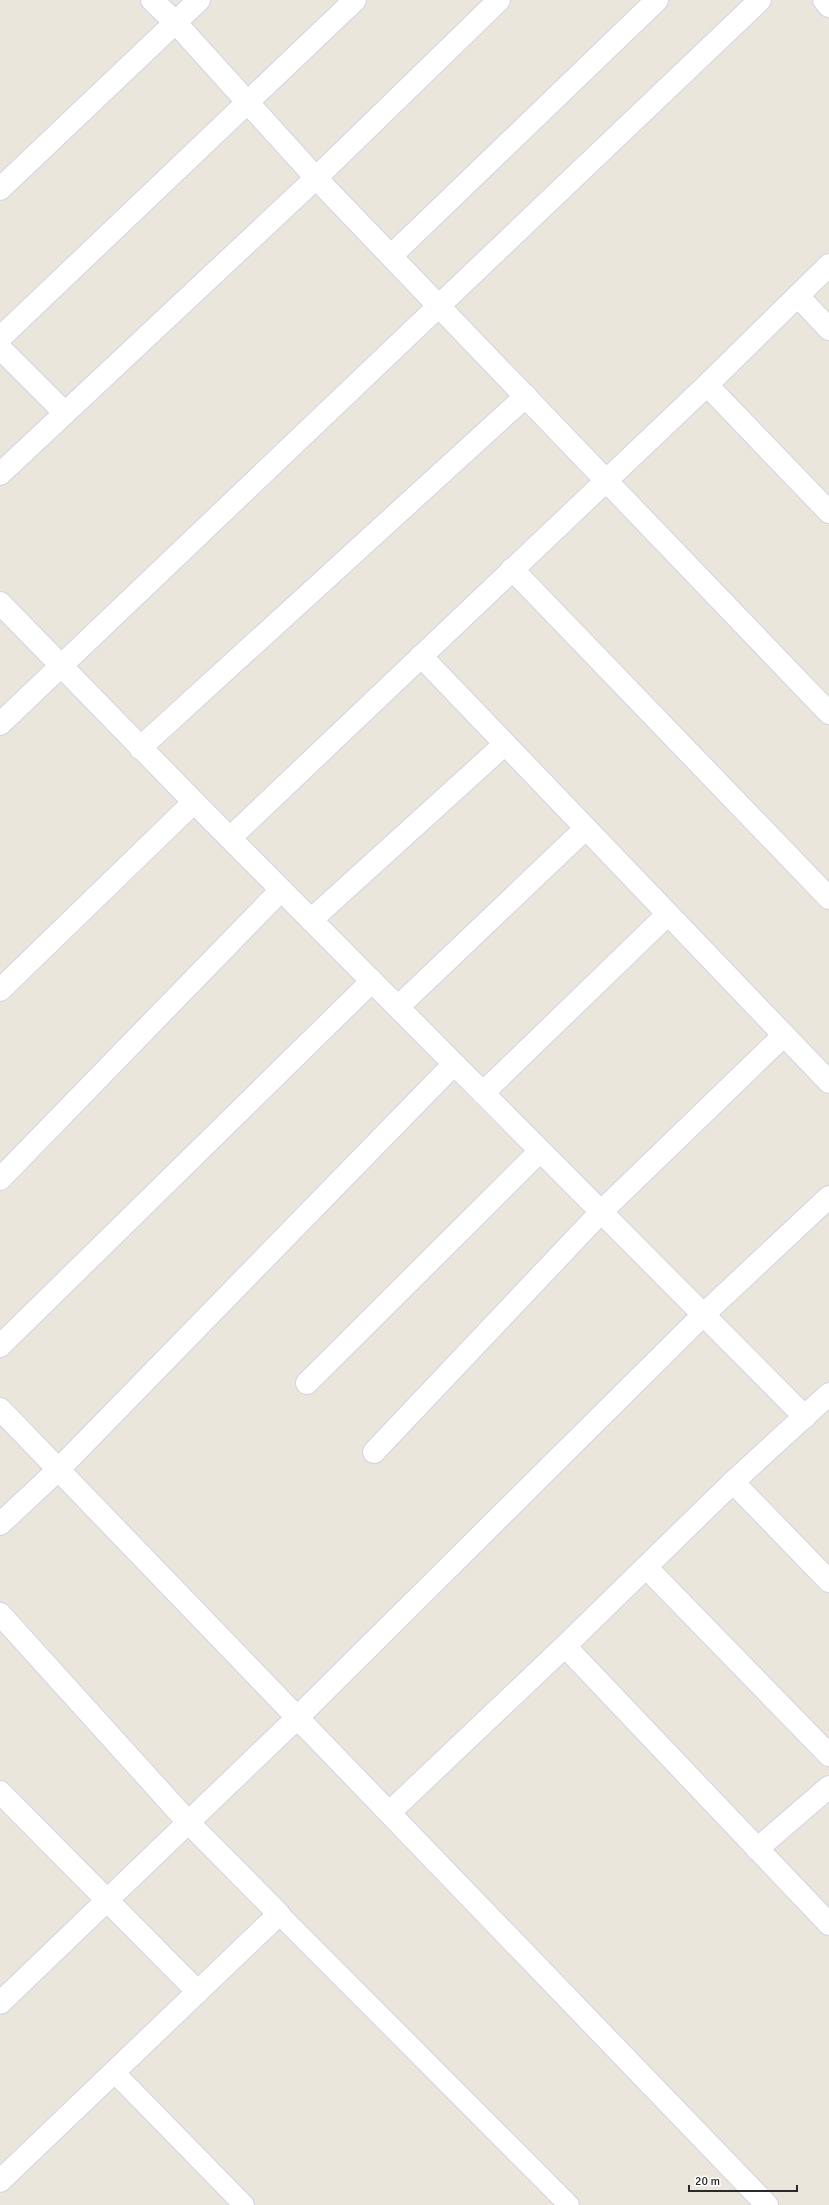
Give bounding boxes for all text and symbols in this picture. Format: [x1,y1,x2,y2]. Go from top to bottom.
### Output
scale bar [689,2167,797,2193]
text: 20 m [695,2174,720,2189]

